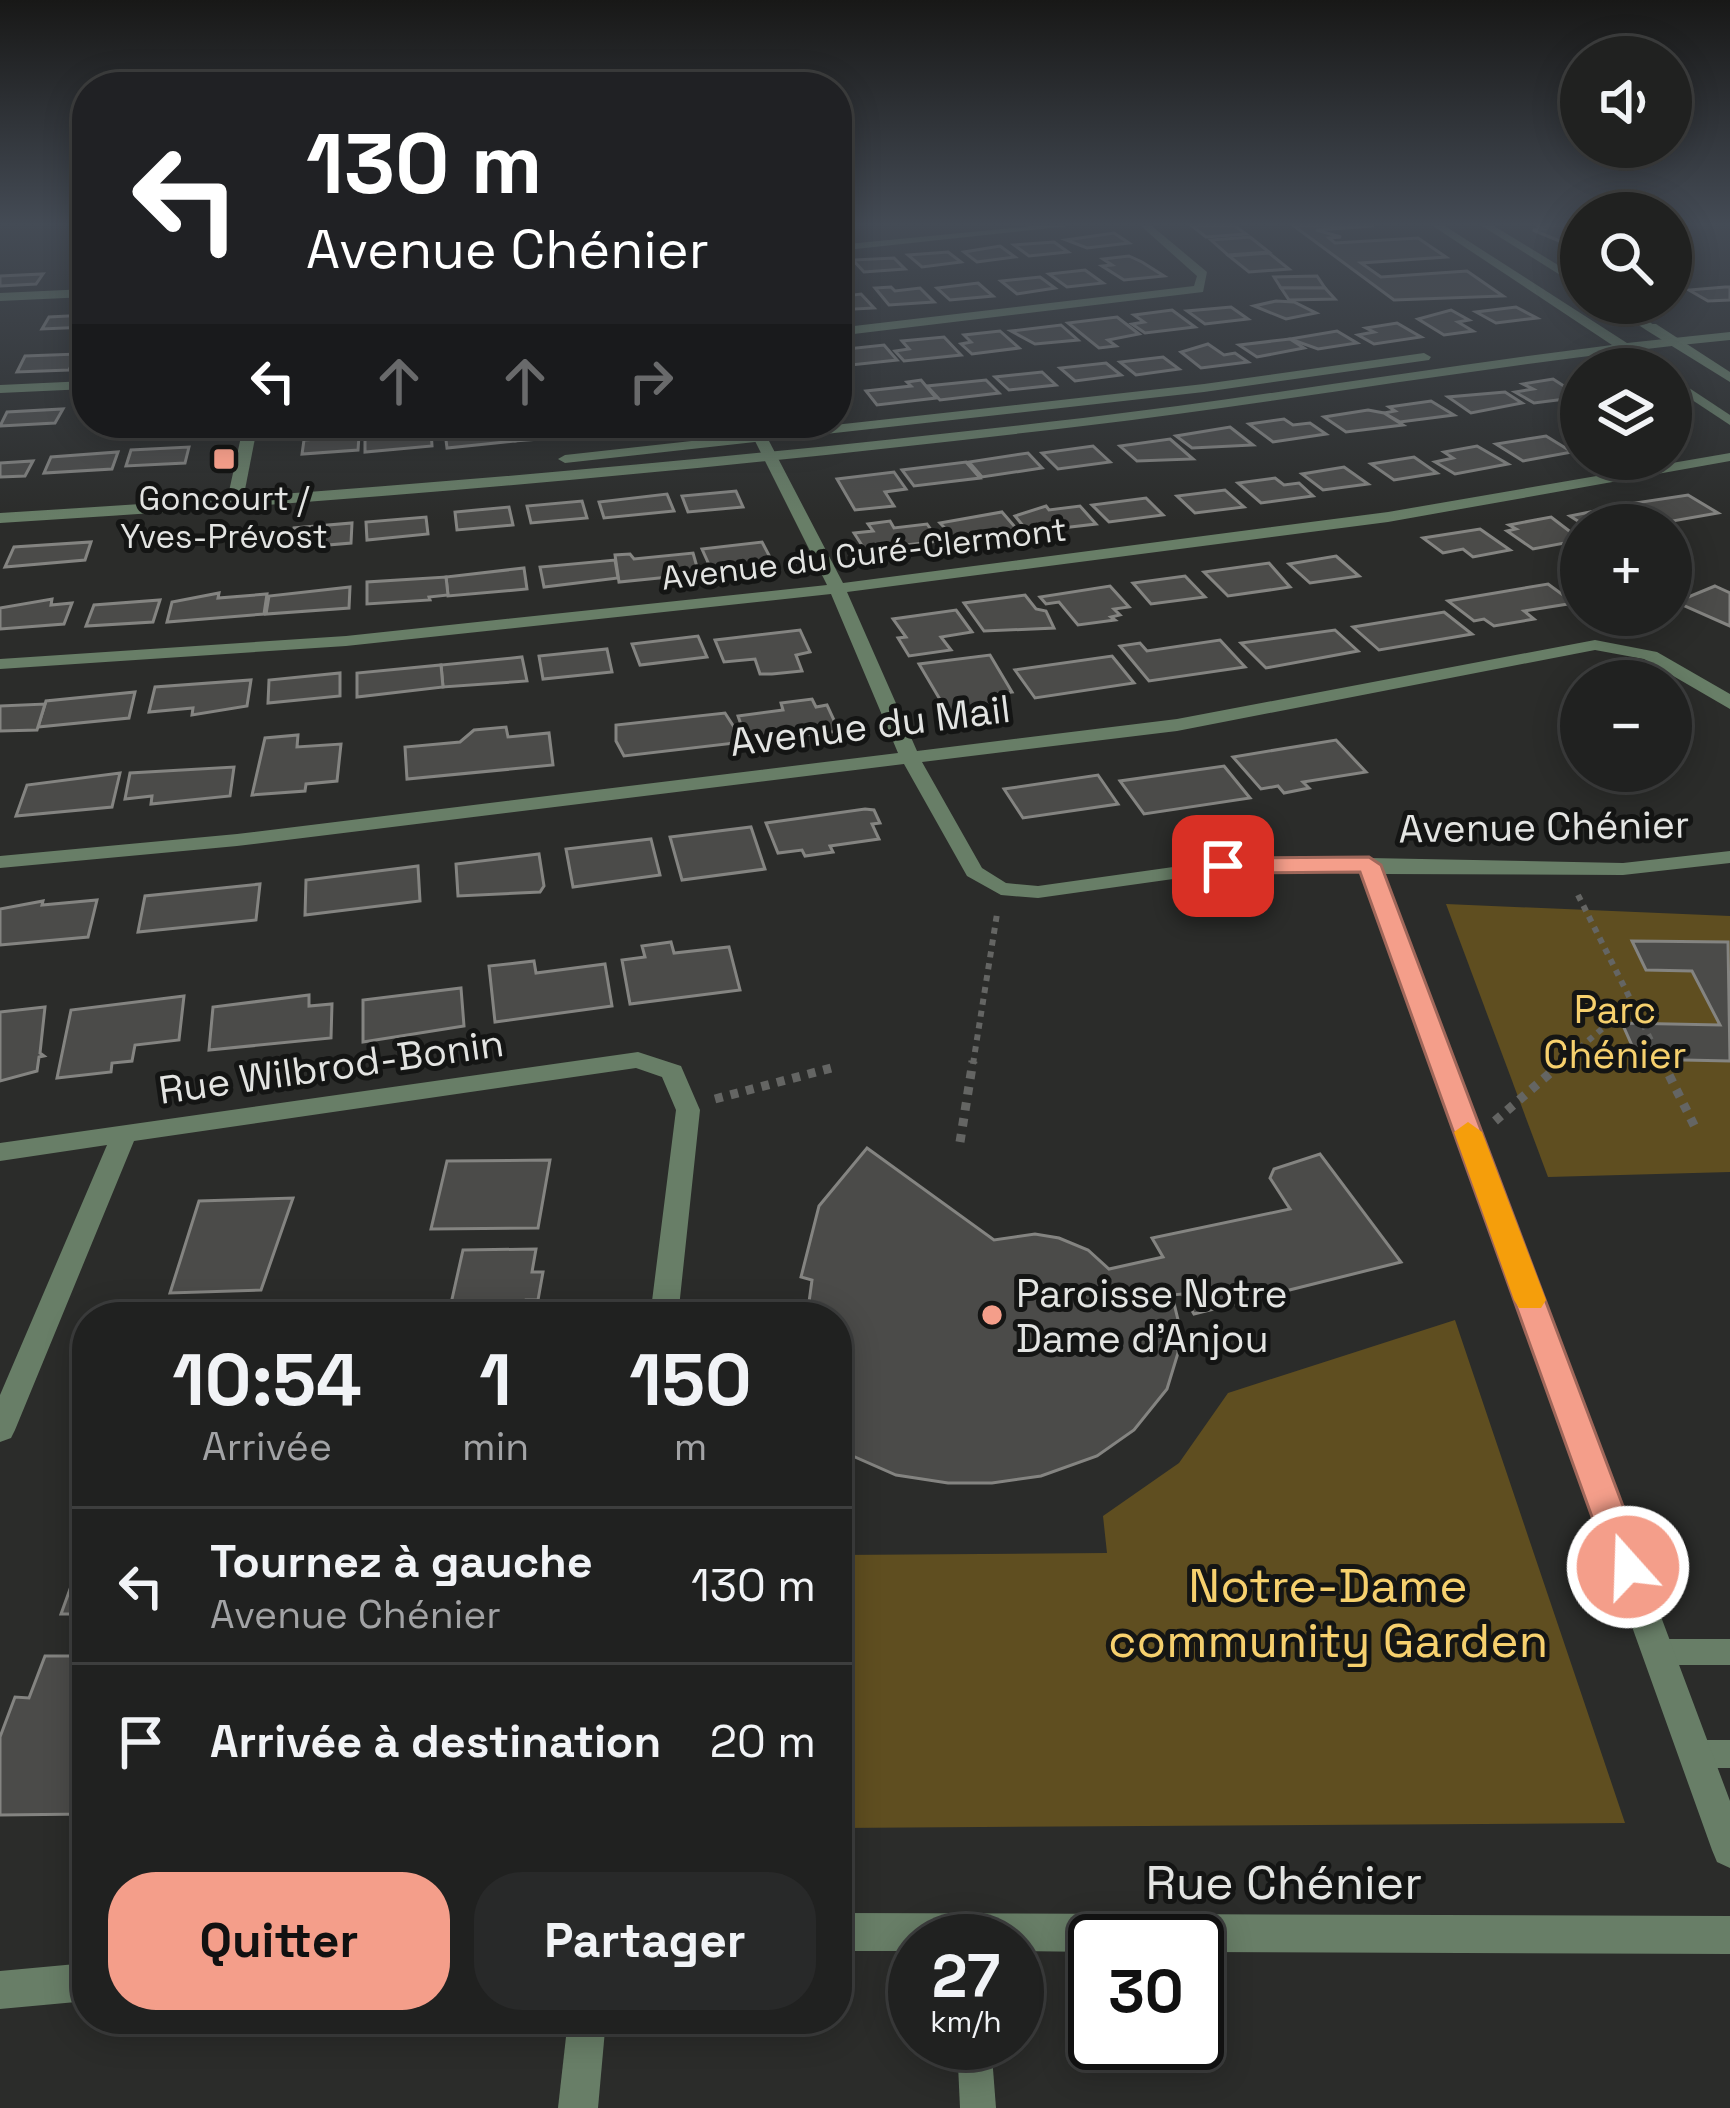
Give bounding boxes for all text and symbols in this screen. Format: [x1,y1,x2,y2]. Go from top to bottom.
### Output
map controls [1560,36,1692,792]
button: sound [1560,36,1692,168]
text: 130 m [306,110,543,218]
icon: left [108,120,264,276]
button: search [1560,192,1692,324]
text: Avenue Chénier [306,215,709,284]
icon: left [240,348,306,414]
icon: ahead [366,348,432,414]
icon: ahead [492,348,558,414]
icon: right [618,348,684,414]
button: layers [1560,348,1692,480]
marker: Goncourt / Yves-Prévost [211,446,237,472]
place label: Goncourt / Yves-Prévost [120,478,328,558]
button: + [1560,504,1692,636]
street label: Avenue du Curé-Clermont [659,508,1069,600]
button: − [1560,660,1692,792]
street label: Avenue du Mail [727,684,1013,767]
street label: Avenue Chénier [1398,799,1690,854]
pin [1172,815,1274,917]
icon: arrive [1190,833,1256,899]
park label: Parc Chénier [1543,985,1687,1079]
street label: Rue Wilbrod-Bonin [155,1018,507,1115]
place label: Paroisse Notre Dame d'Anjou [1016,1269,1288,1363]
marker: Paroisse Notre Dame d'Anjou [979,1302,1005,1328]
text: 10:54 [172,1334,362,1426]
text: 1 [479,1334,512,1426]
text: 150 [629,1334,752,1426]
text: Arrivée [202,1422,332,1471]
text: min [462,1422,529,1471]
text: m [674,1422,707,1471]
position arrow [1565,1504,1691,1630]
text: Tournez à gauche [210,1533,593,1590]
icon: left [108,1553,174,1619]
park label: Notre-Dame community Garden [1108,1555,1548,1671]
text: 130 m [691,1557,816,1614]
text: Avenue Chénier [210,1590,501,1639]
icon: arrive [108,1709,174,1775]
text: Arrivée à destination [210,1713,661,1770]
text: 20 m [710,1713,816,1770]
street label: Rue Chénier [1146,1852,1422,1913]
button: Quitter [108,1872,450,2010]
button: Partager [474,1872,816,2010]
speed limit sign: 30 [1068,1914,1224,2070]
text: 27 [932,1938,1000,2015]
text: km/h [930,2002,1002,2041]

